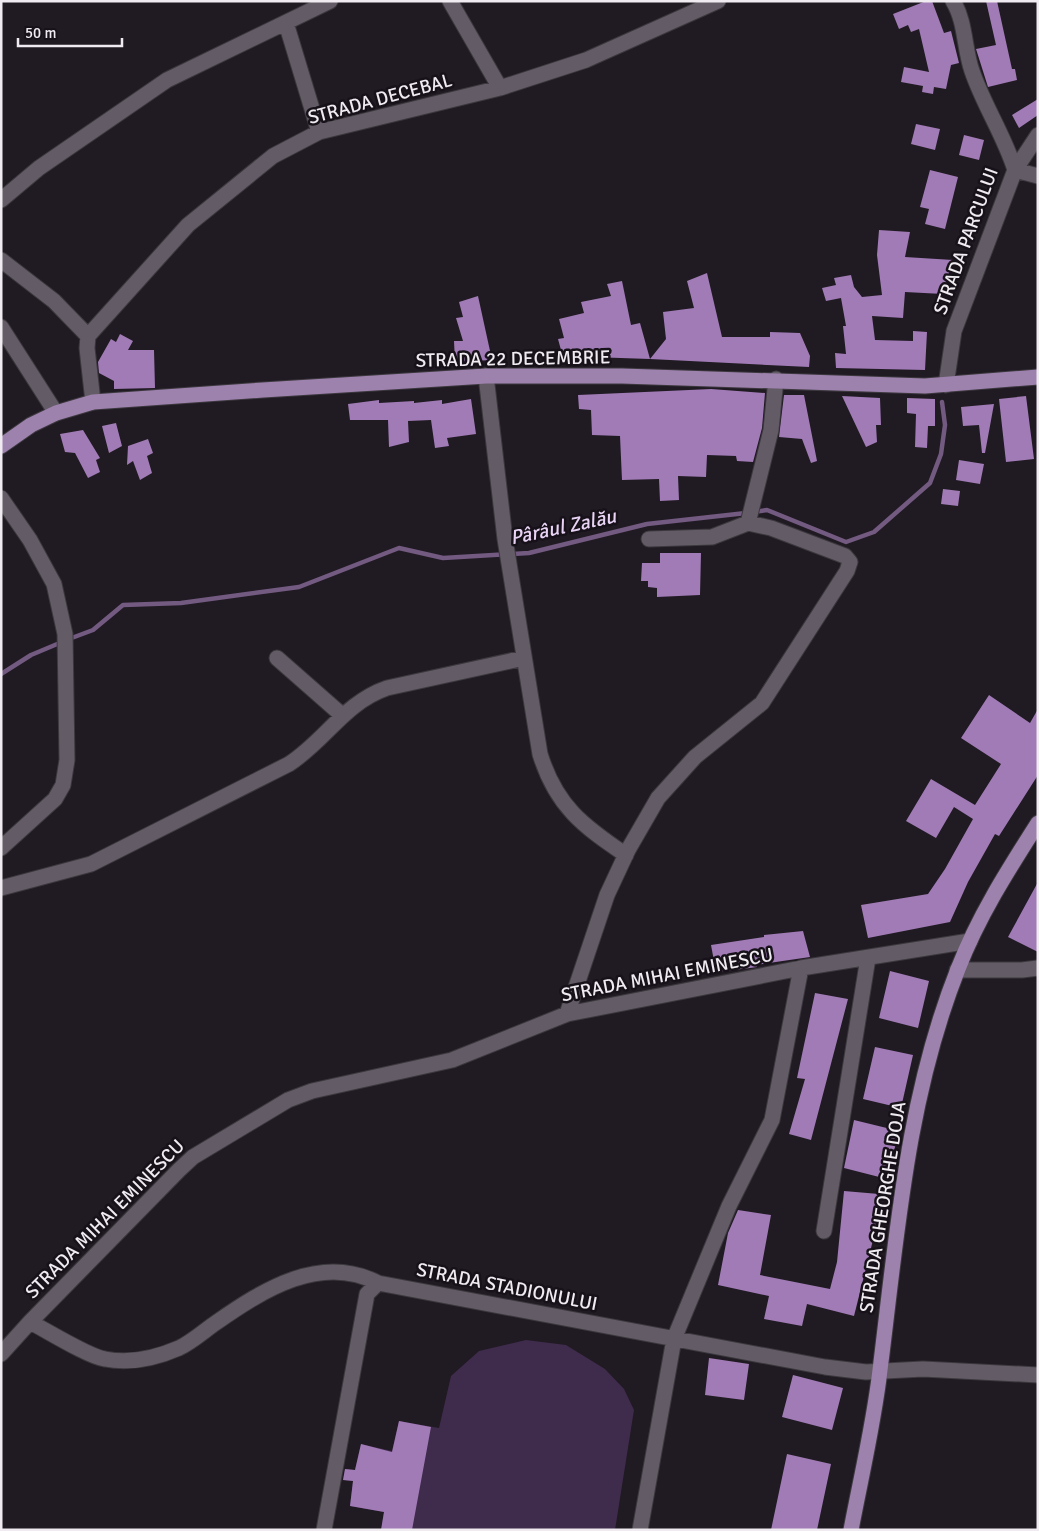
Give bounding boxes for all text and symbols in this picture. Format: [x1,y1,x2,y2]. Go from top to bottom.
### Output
scale bar [18,15,121,47]
text: 50 m [25,24,56,42]
street label: STRADA DECEBAL [305,68,455,130]
street label: STRADA PARCULUI [928,164,1004,318]
street label: STRADA 22 DECEMBRIE [415,345,611,373]
water label: Pârâul Zalău [508,503,619,550]
street label: STRADA MIHAI EMINESCU [559,943,775,1007]
street label: STRADA GHEORGHE DOJA [854,1099,912,1314]
street label: STRADA MIHAI EMINESCU [20,1134,190,1304]
street label: STRADA STADIONULUI [414,1258,600,1316]

